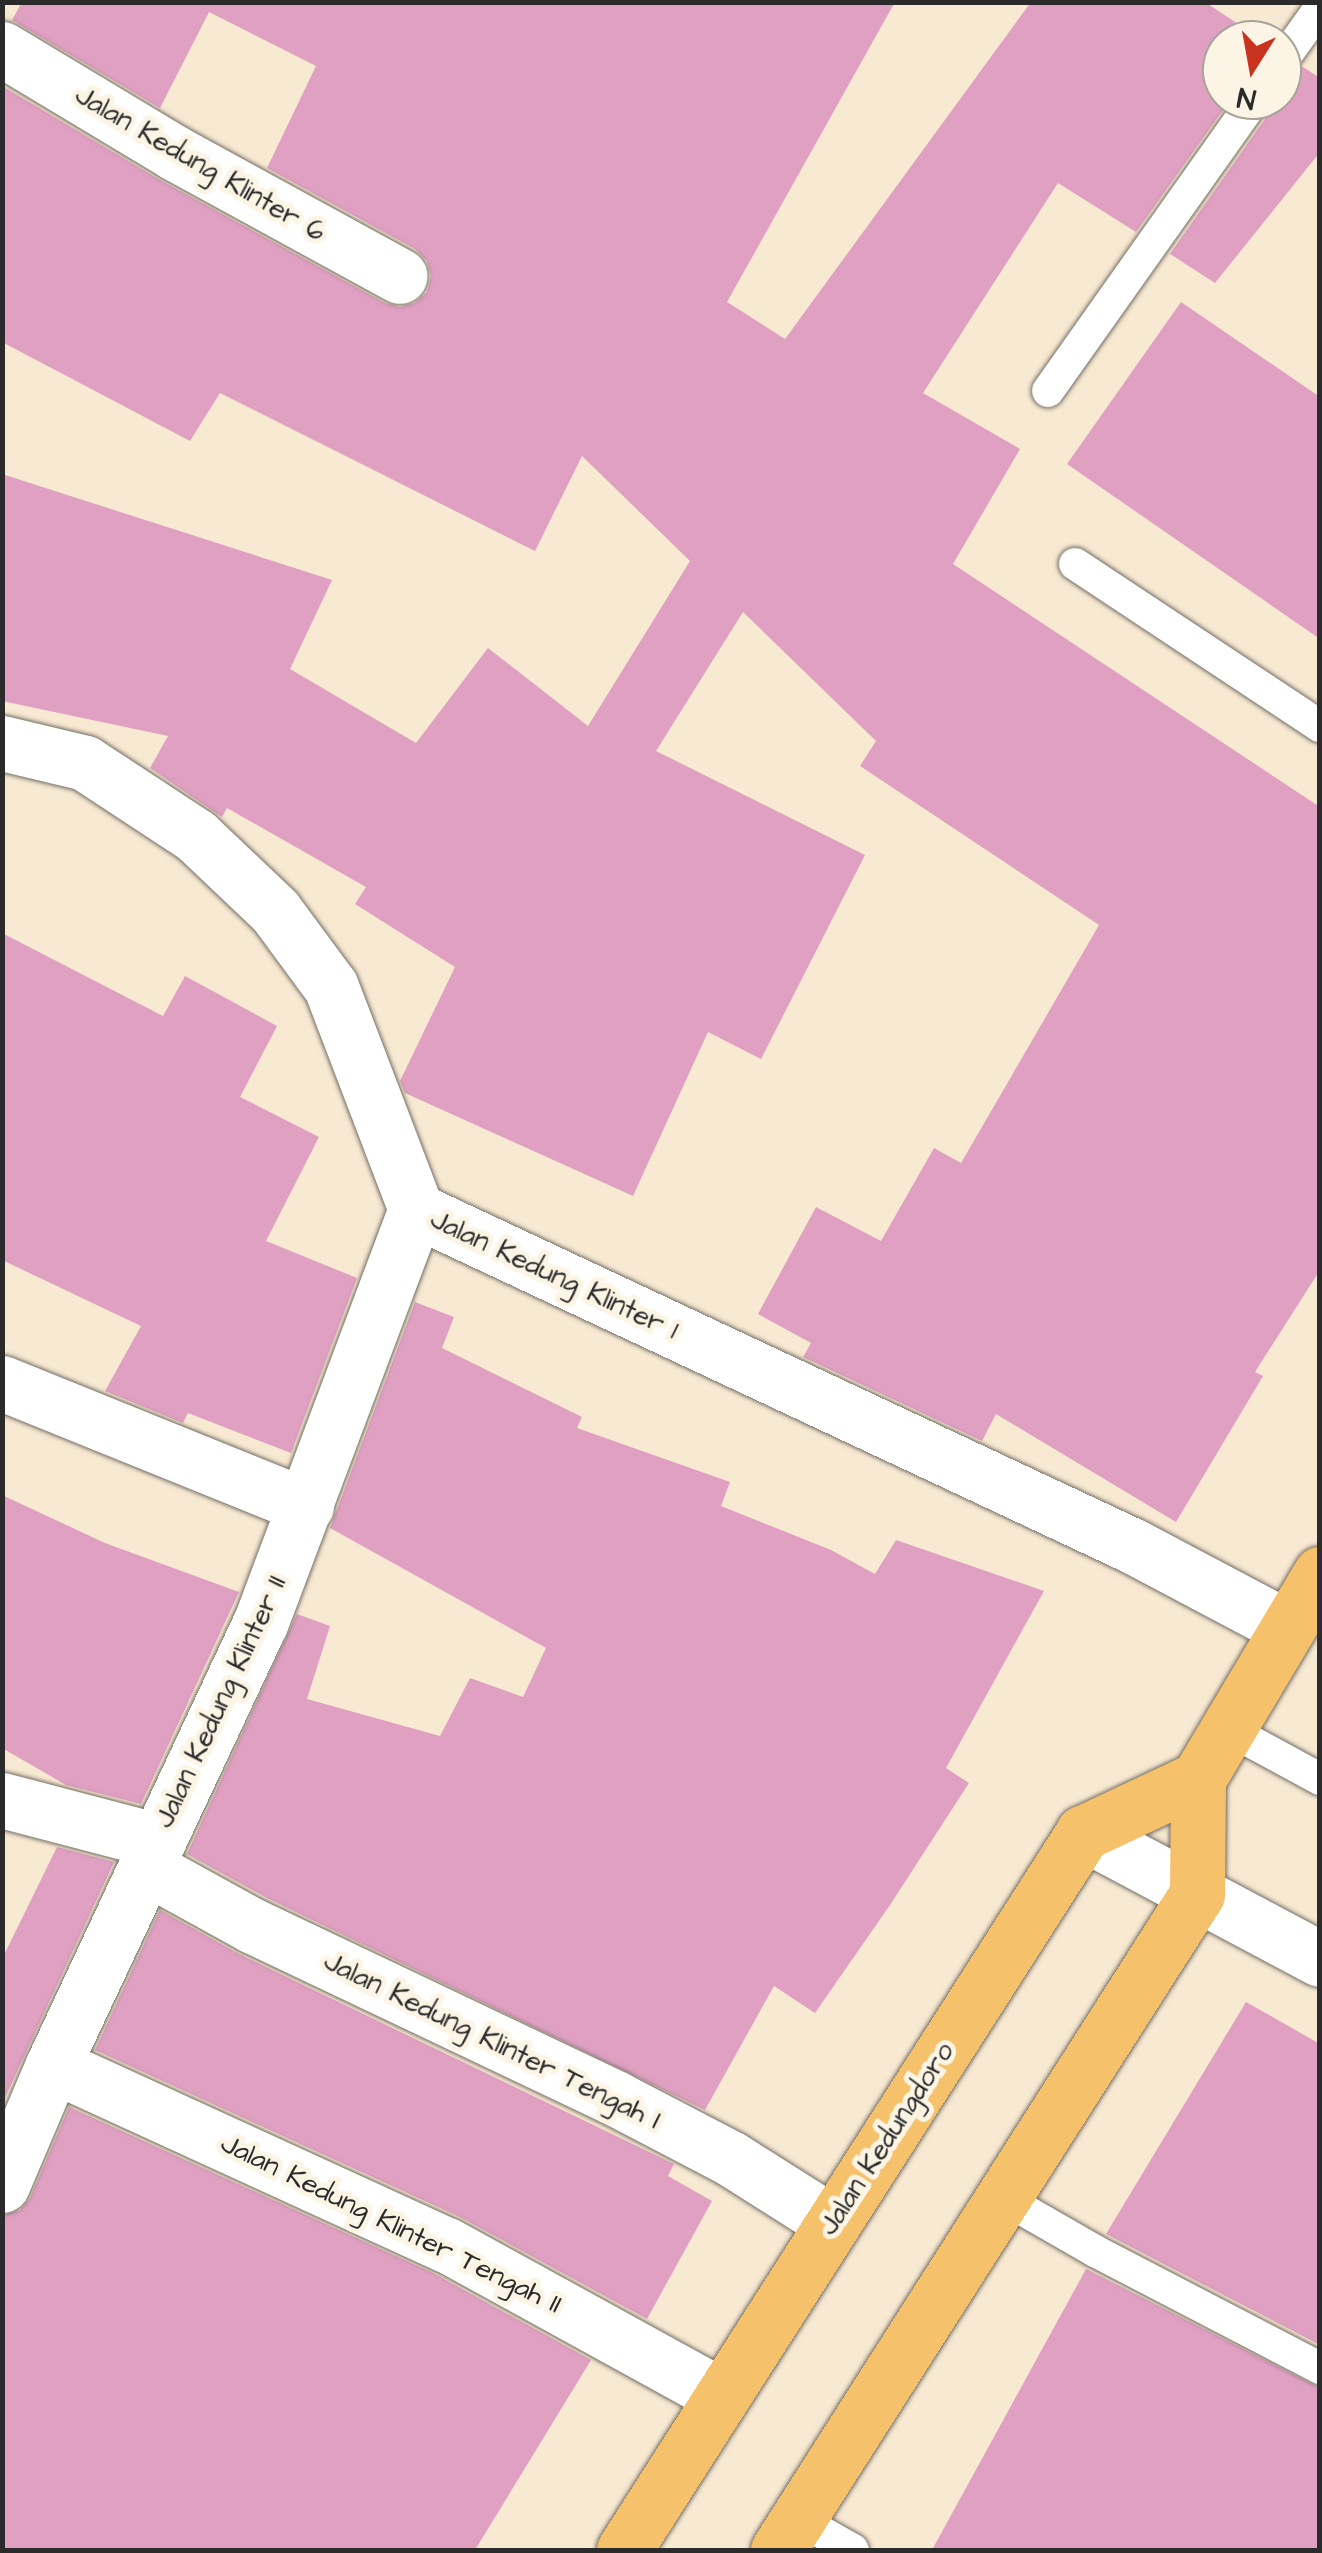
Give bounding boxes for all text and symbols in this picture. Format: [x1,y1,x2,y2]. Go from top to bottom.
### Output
north arrow [1202,20,1302,120]
text: N [1234,77,1259,119]
street label: Jalan Kedung Klinter 6 [69,79,331,249]
street label: Jalan Kedung Klinter 1 [425,1203,683,1347]
street label: Jalan Kedung Klinter II [148,1571,294,1833]
street label: Jalan Kedung Klinter Tengah I [318,1945,666,2137]
street label: Jalan Kedungdoro [812,2036,962,2242]
street label: Jalan Kedung Klinter Tengah II [215,2127,567,2321]

